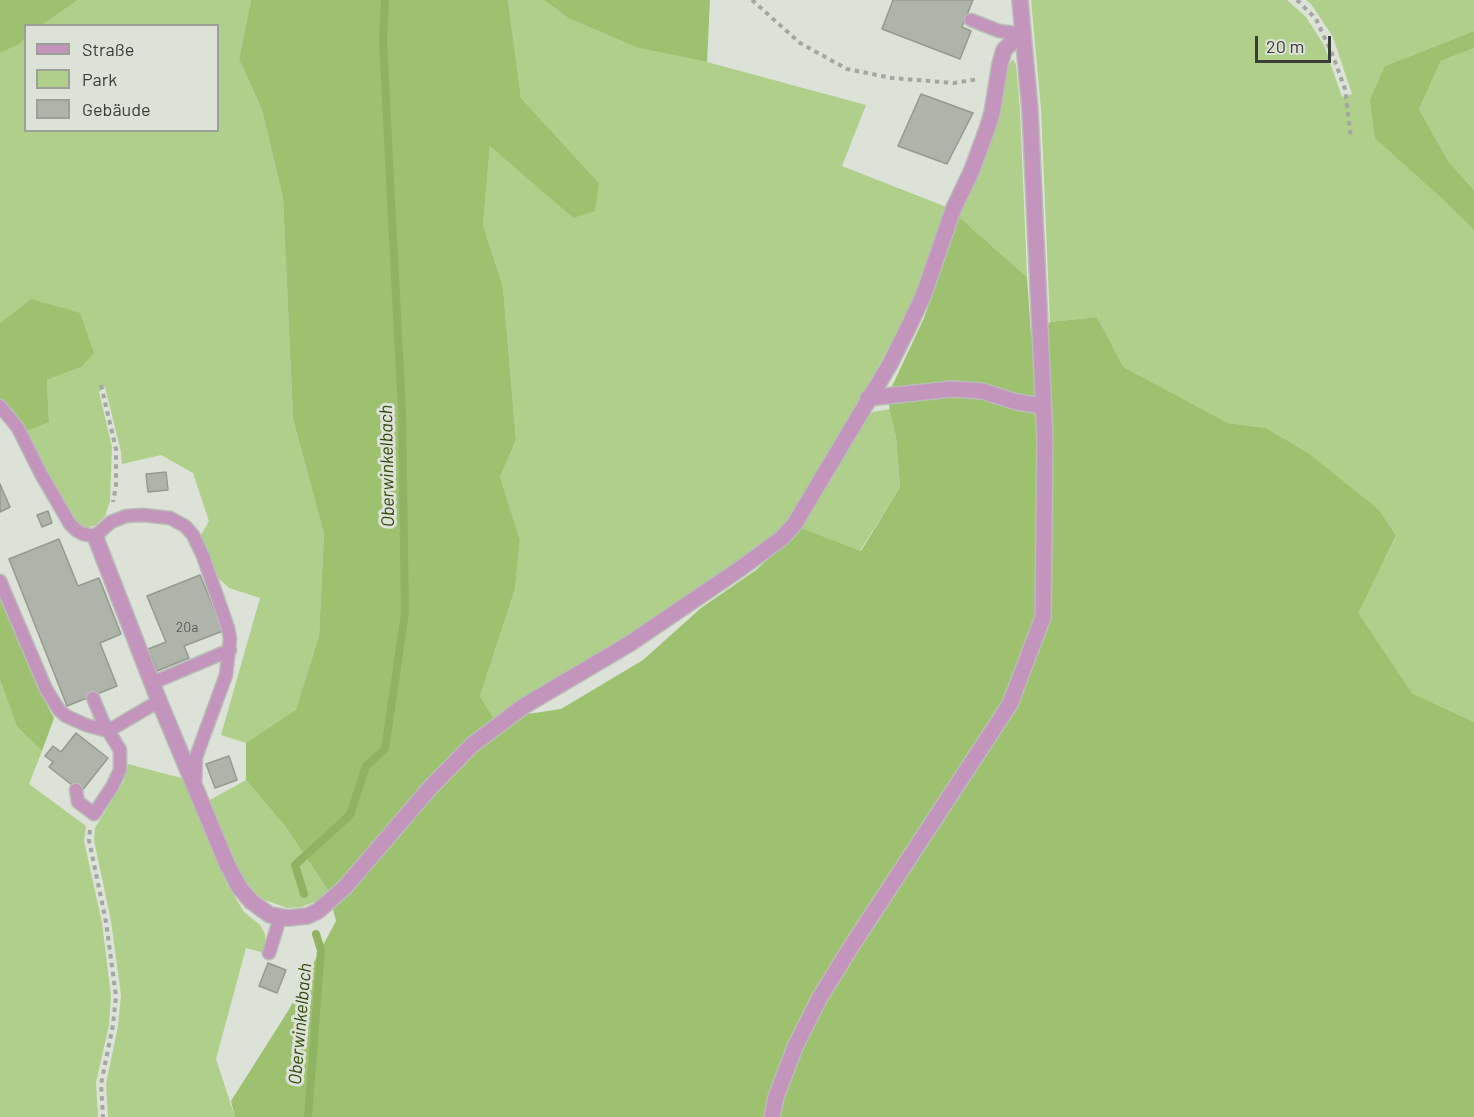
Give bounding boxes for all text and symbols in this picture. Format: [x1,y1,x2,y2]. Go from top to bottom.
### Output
legend [24,24,219,132]
scale bar [1258,24,1334,62]
text: 20 m [1266,35,1304,57]
text: Straße [82,38,134,60]
text: Park [82,68,117,90]
text: Gebäude [82,98,151,120]
water label: Oberwinkelbach [375,405,399,527]
house number: 20a [176,619,198,635]
water label: Oberwinkelbach [284,962,316,1086]

